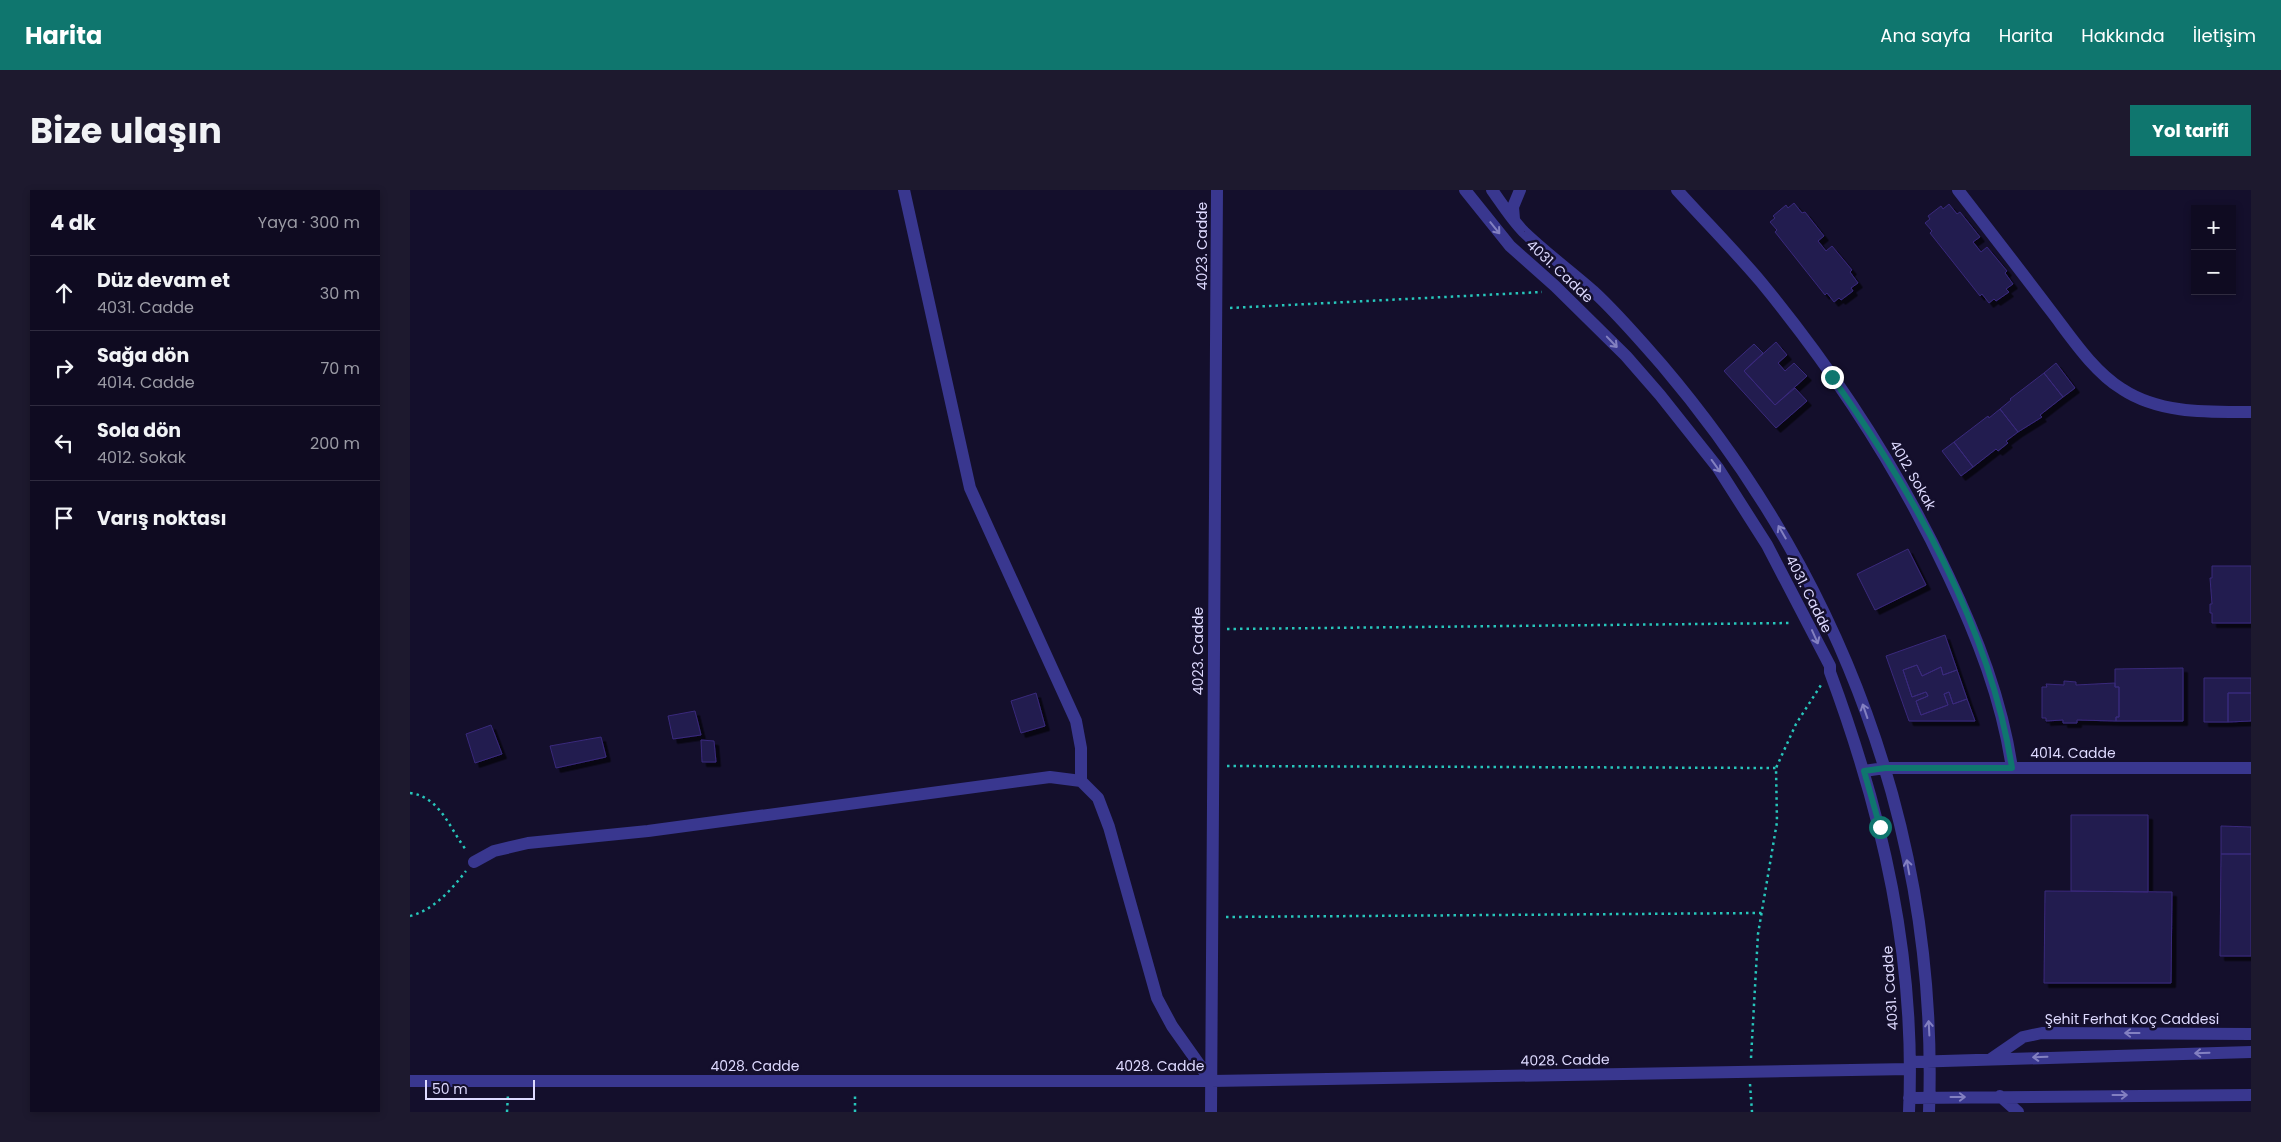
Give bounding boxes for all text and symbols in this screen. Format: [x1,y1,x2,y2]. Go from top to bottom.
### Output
text: Harita [25,19,102,52]
text: Ana sayfa [1880,23,1971,48]
text: Harita [1999,23,2053,48]
text: Hakkında [2081,23,2165,48]
text: İletişim [2193,23,2256,48]
button: Yol tarifi [2130,105,2251,156]
text: Bize ulaşın [30,106,222,155]
street label: 4023. Cadde [1192,201,1212,290]
map controls [2191,205,2236,295]
button: + [2191,205,2236,250]
text: 4 dk [50,208,96,237]
text: Yaya · 300 m [258,211,360,234]
one-way arrow [1490,221,1501,234]
street label: 4031. Cadde [1522,235,1598,307]
button: − [2191,250,2236,295]
text: Düz devam et [97,267,230,294]
icon: ahead [50,279,78,307]
text: 30 m [320,282,360,305]
text: 4031. Cadde [97,296,194,319]
one-way arrow [1605,335,1617,347]
text: Sağa dön [97,342,189,369]
icon: right [50,354,78,382]
text: 70 m [320,357,360,380]
route end [1821,366,1844,389]
text: 4014. Cadde [97,371,195,394]
text: Sola dön [97,417,181,444]
icon: left [50,429,78,457]
text: 200 m [310,432,360,455]
street label: 4012. Sokak [1885,436,1942,514]
text: 4012. Sokak [97,446,186,469]
one-way arrow [1711,459,1721,473]
icon: arrive [50,504,78,532]
text: Varış noktası [97,505,227,532]
one-way arrow [1776,526,1786,540]
street label: 4031. Cadde [1781,552,1837,637]
street label: 4023. Cadde [1188,606,1208,695]
one-way arrow [1810,629,1820,644]
one-way arrow [1860,704,1869,719]
street label: 4014. Cadde [2030,743,2116,763]
route start [1869,816,1892,839]
one-way arrow [1903,860,1913,876]
street label: 4031. Cadde [1877,945,1903,1031]
street label: Şehit Ferhat Koç Caddesi [2045,1009,2219,1029]
one-way arrow [1924,1021,1934,1037]
one-way arrow [2125,1028,2141,1038]
one-way arrow [2195,1048,2211,1058]
street label: 4028. Cadde [1520,1049,1610,1071]
one-way arrow [2032,1053,2048,1062]
street label: 4028. Cadde [710,1056,800,1076]
street label: 4028. Cadde [1115,1056,1205,1076]
scale bar [425,1077,535,1100]
text: 50 m [432,1079,468,1099]
one-way arrow [2112,1090,2128,1100]
one-way arrow [1950,1092,1966,1101]

